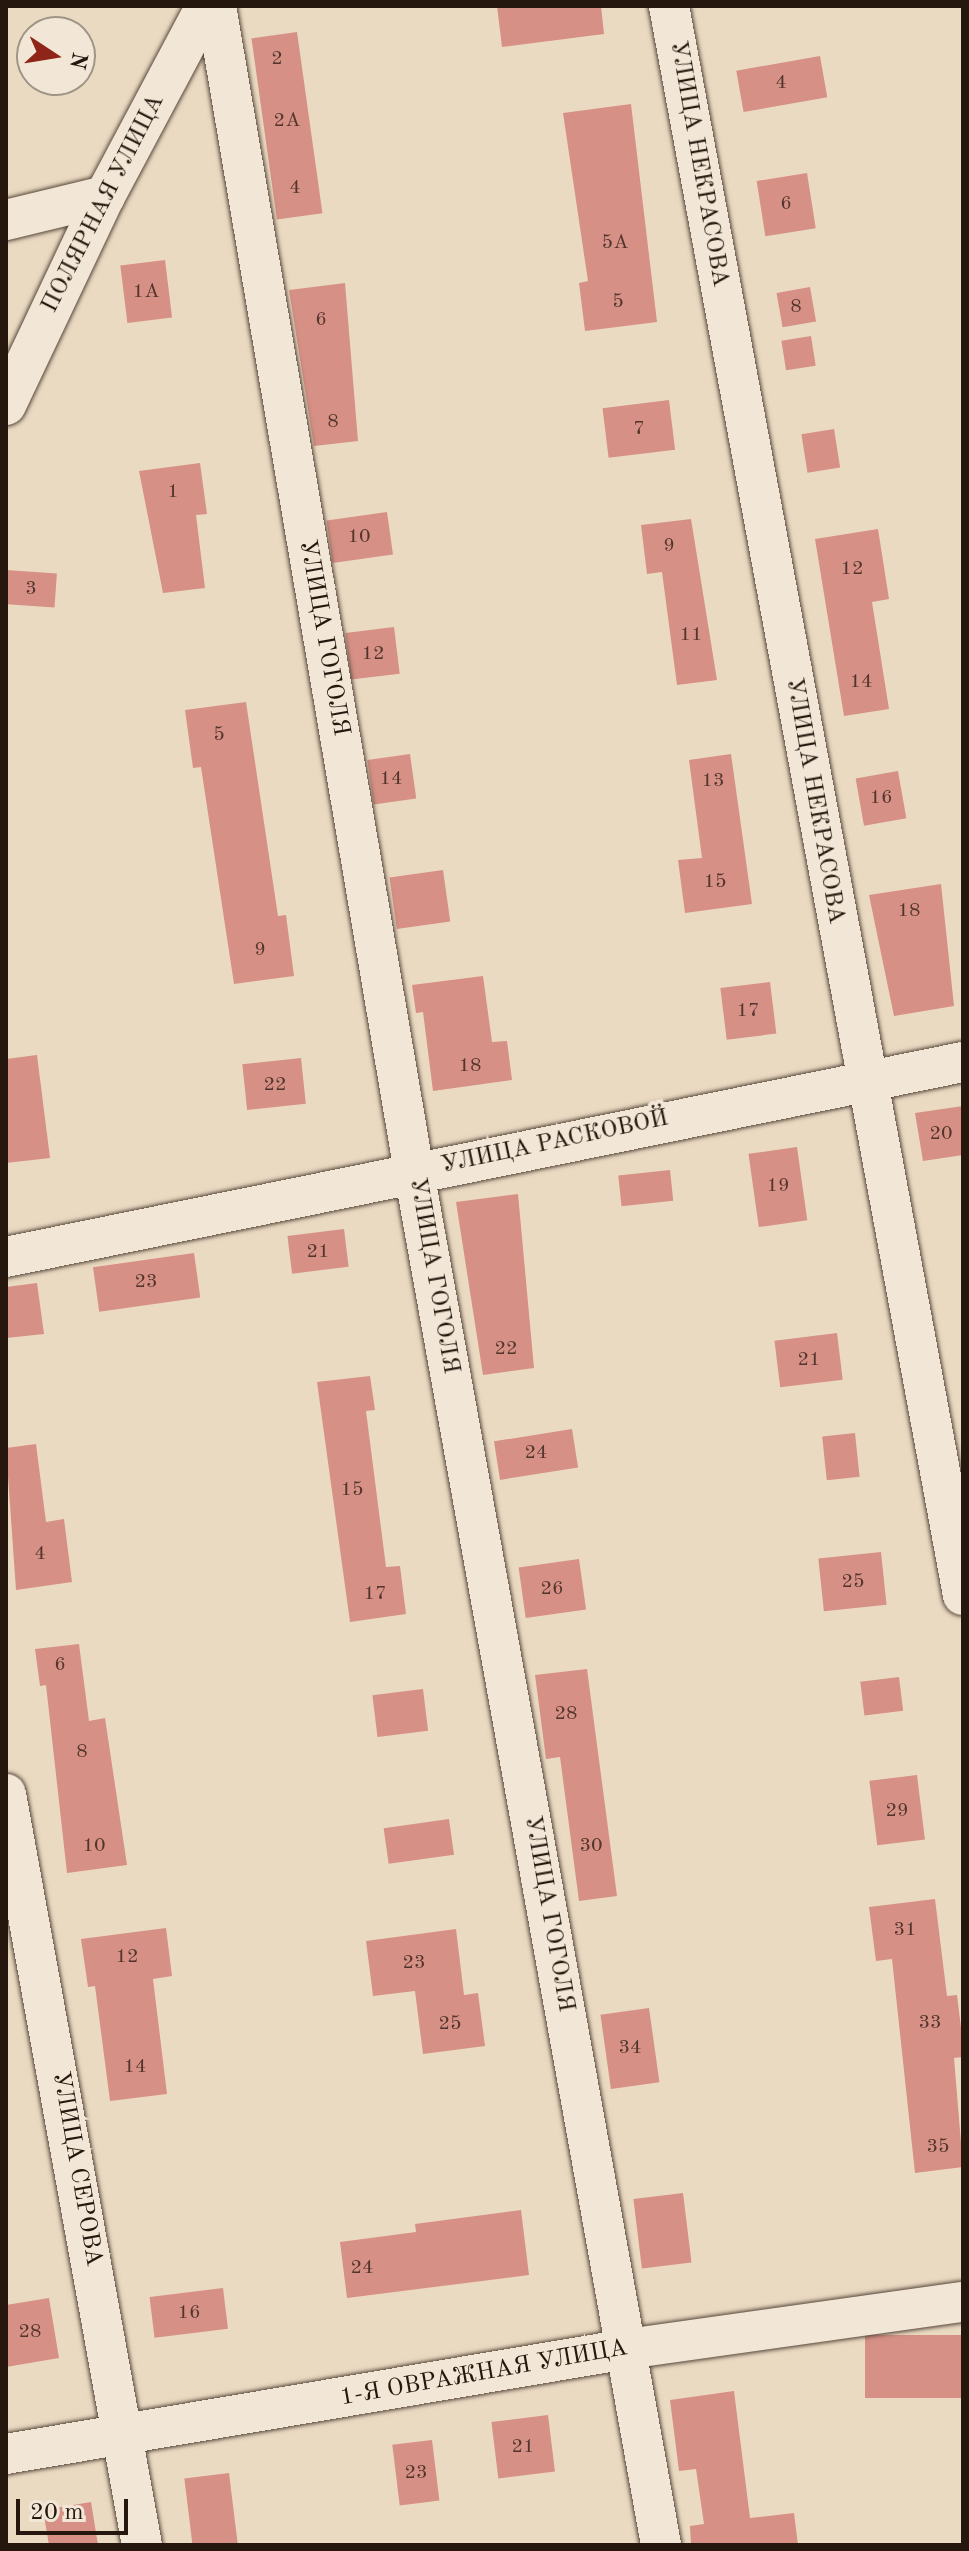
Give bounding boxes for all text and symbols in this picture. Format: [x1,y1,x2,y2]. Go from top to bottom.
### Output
north arrow [16,16,96,96]
street label: УЛИЦА НЕКРАСОВА [662,39,734,289]
house number: 2 [271,47,283,71]
text: N [65,50,90,71]
house number: 4 [775,71,787,95]
street label: ПОЛЯРНАЯ УЛИЦА [36,90,172,318]
house number: 2А [274,109,300,133]
house number: 4 [289,176,301,200]
house number: 6 [780,192,792,216]
house number: 5А [602,231,628,255]
house number: 1А [133,280,159,304]
house number: 5 [612,290,624,314]
house number: 8 [790,295,802,319]
house number: 6 [315,308,327,332]
house number: 8 [327,410,339,434]
house number: 7 [633,417,645,441]
house number: 1 [167,480,179,504]
house number: 10 [347,525,371,549]
house number: 9 [663,534,675,558]
street label: УЛИЦА ГОГОЛЯ [292,538,354,738]
house number: 12 [840,557,864,581]
house number: 3 [25,577,37,601]
house number: 11 [679,623,703,647]
house number: 12 [361,642,385,666]
house number: 14 [849,670,873,694]
street label: УЛИЦА НЕКРАСОВА [778,676,850,926]
house number: 5 [213,723,225,747]
house number: 14 [379,767,403,791]
house number: 13 [701,769,725,793]
house number: 16 [869,786,893,810]
house number: 15 [703,870,727,894]
house number: 18 [897,899,921,923]
house number: 9 [254,938,266,962]
house number: 17 [736,999,760,1023]
house number: 18 [458,1054,482,1078]
house number: 22 [263,1073,287,1097]
street label: УЛИЦА РАСКОВОЙ [439,1105,671,1181]
house number: 20 [929,1122,953,1146]
house number: 19 [766,1174,790,1198]
street label: УЛИЦА ГОГОЛЯ [402,1176,464,1376]
house number: 21 [306,1240,330,1264]
house number: 23 [134,1270,158,1294]
house number: 22 [494,1337,518,1361]
house number: 21 [797,1348,821,1372]
house number: 24 [524,1441,548,1465]
house number: 15 [340,1478,364,1502]
house number: 4 [34,1542,46,1566]
house number: 25 [841,1570,865,1594]
house number: 26 [540,1577,564,1601]
house number: 17 [363,1582,387,1606]
house number: 6 [54,1653,66,1677]
house number: 28 [554,1702,578,1726]
house number: 8 [76,1740,88,1764]
house number: 29 [885,1799,909,1823]
street label: УЛИЦА ГОГОЛЯ [517,1814,579,2014]
house number: 10 [82,1834,106,1858]
house number: 30 [579,1834,603,1858]
house number: 31 [893,1918,917,1942]
house number: 12 [115,1945,139,1969]
house number: 23 [402,1951,426,1975]
house number: 33 [918,2011,942,2035]
house number: 25 [438,2012,462,2036]
house number: 34 [618,2036,642,2060]
house number: 14 [123,2055,147,2079]
street label: УЛИЦА СЕРОВА [45,2069,107,2269]
house number: 35 [926,2135,950,2159]
house number: 24 [350,2256,374,2280]
house number: 16 [177,2301,201,2325]
house number: 28 [18,2320,42,2344]
street label: 1-Я ОВРАЖНАЯ УЛИЦА [338,2335,630,2413]
house number: 21 [511,2435,535,2459]
house number: 23 [404,2461,428,2485]
scale bar [20,2483,132,2533]
text: 20 m [30,2501,84,2525]

